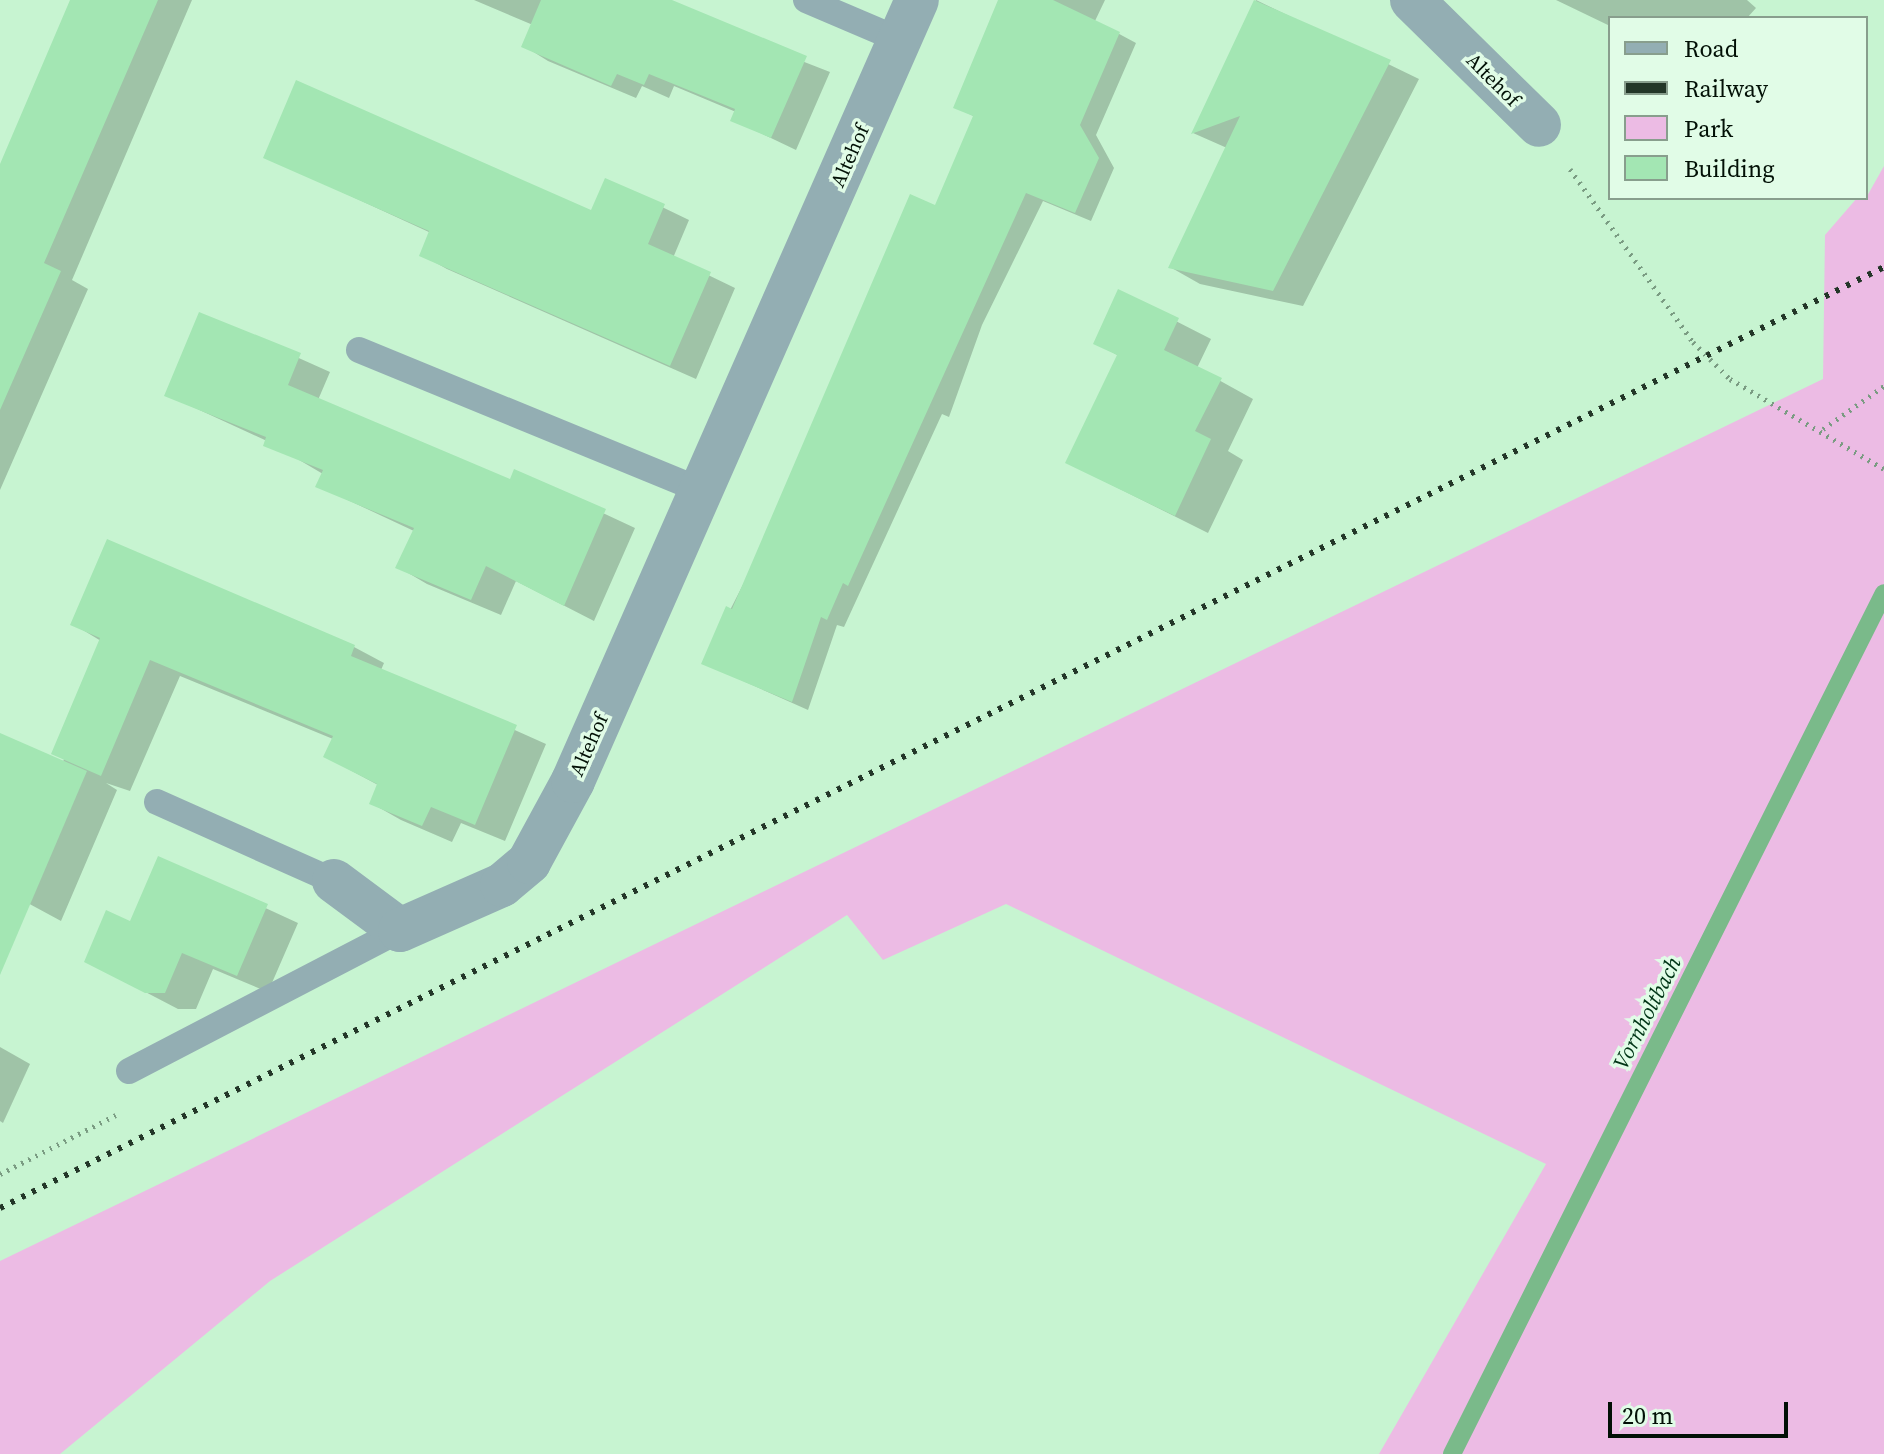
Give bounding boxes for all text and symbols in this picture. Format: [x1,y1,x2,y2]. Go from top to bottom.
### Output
legend [1608,16,1868,200]
text: Road [1684,32,1738,65]
street label: Altehof [1461,48,1525,112]
text: Railway [1684,72,1768,105]
text: Park [1684,112,1733,145]
street label: Altehof [826,121,874,191]
text: Building [1684,152,1775,185]
street label: Altehof [565,710,613,780]
water label: Vornholtbach [1607,952,1687,1074]
scale bar [1612,1386,1792,1436]
text: 20 m [1622,1399,1673,1432]

